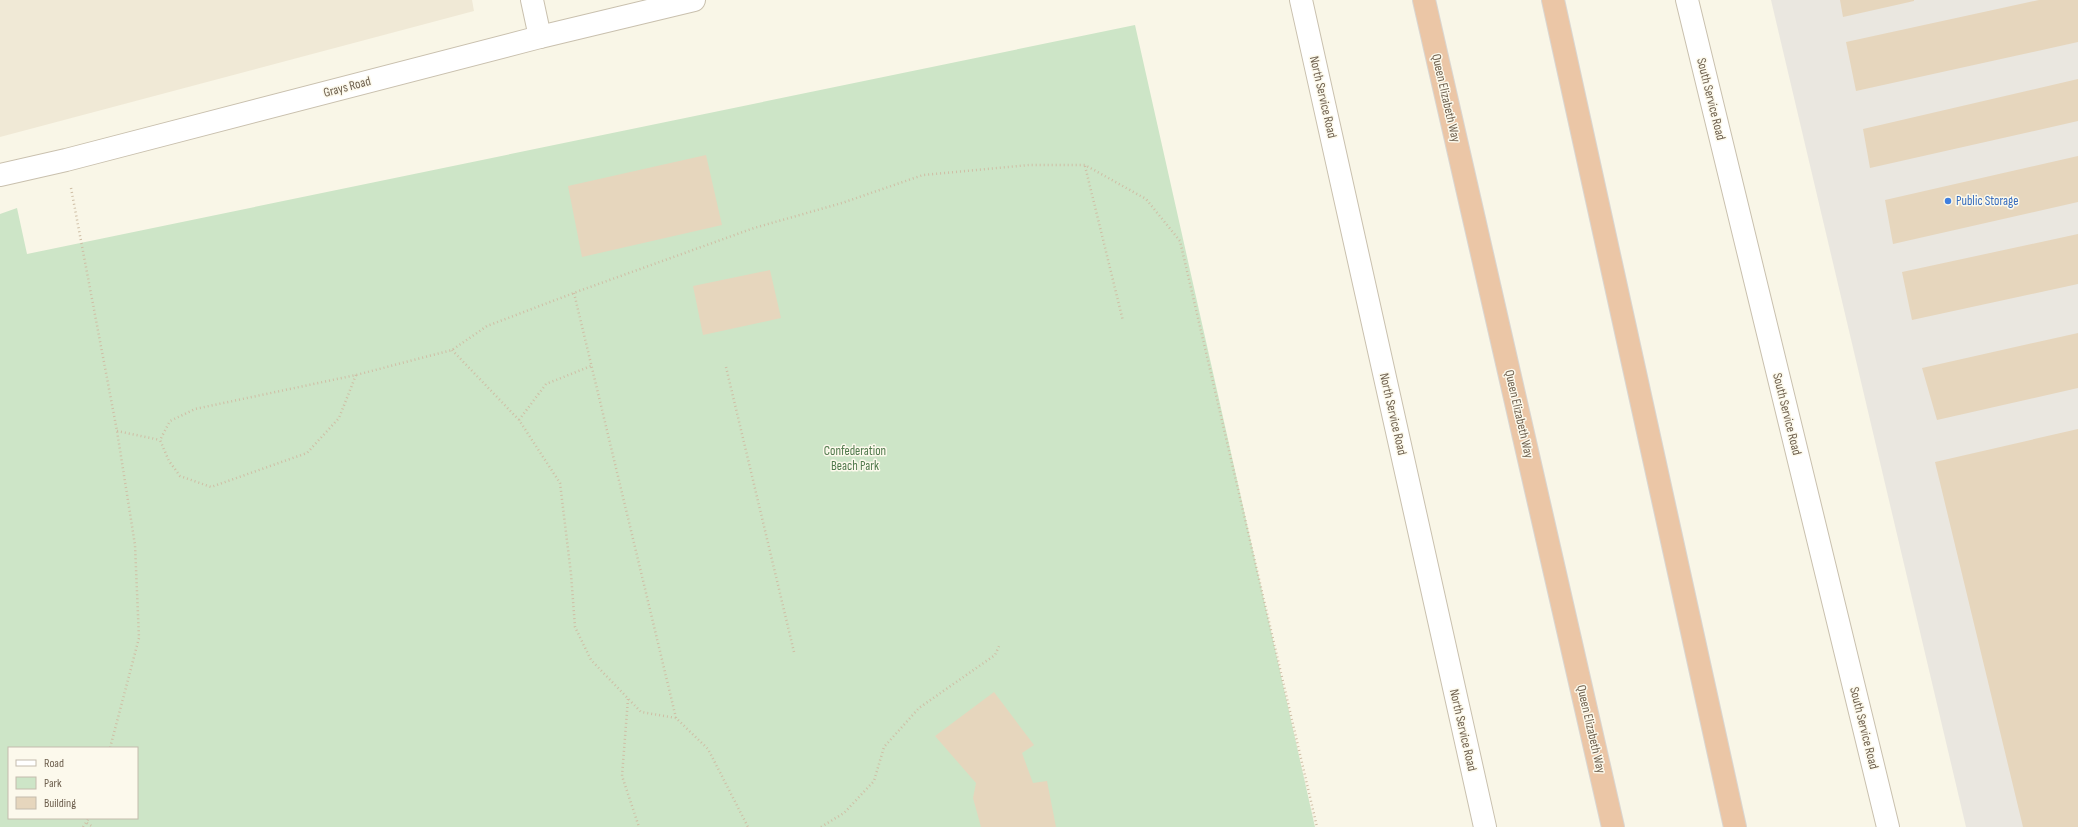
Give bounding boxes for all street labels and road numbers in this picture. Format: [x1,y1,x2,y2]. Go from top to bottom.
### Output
street label: Queen Elizabeth Way [1428,52,1464,144]
street label: North Service Road [1306,54,1340,140]
street label: South Service Road [1693,56,1729,142]
street label: Grays Road [322,73,372,101]
street label: Queen Elizabeth Way [1501,368,1537,460]
street label: North Service Road [1376,371,1410,457]
street label: South Service Road [1769,371,1805,457]
street label: Queen Elizabeth Way [1573,683,1609,775]
street label: South Service Road [1846,685,1882,771]
street label: North Service Road [1446,687,1480,773]

